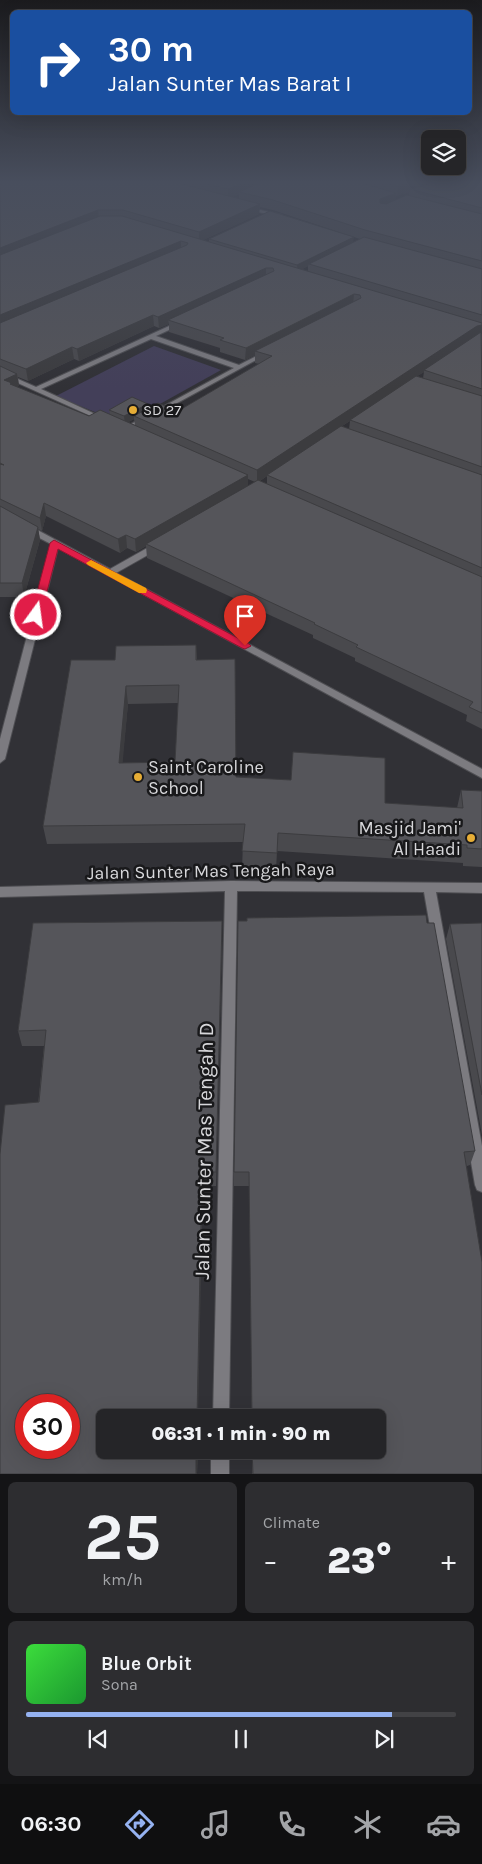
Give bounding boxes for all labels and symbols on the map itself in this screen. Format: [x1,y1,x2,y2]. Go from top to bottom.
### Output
place label: SD 27 [143,401,181,419]
marker: SD 27 [127,404,139,416]
position arrow [9,588,61,640]
pin [224,595,266,646]
place label: Saint Caroline School [148,756,264,799]
marker: Saint Caroline School [132,771,144,783]
place label: Masjid Jami' Al Haadi [359,817,461,860]
marker: Masjid Jami' Al Haadi [465,832,477,844]
street label: Jalan Sunter Mas Tengah Raya [87,858,335,884]
street label: Jalan Sunter Mas Tengah D [190,1022,218,1280]
speed limit sign: 30 [15,1394,80,1459]

